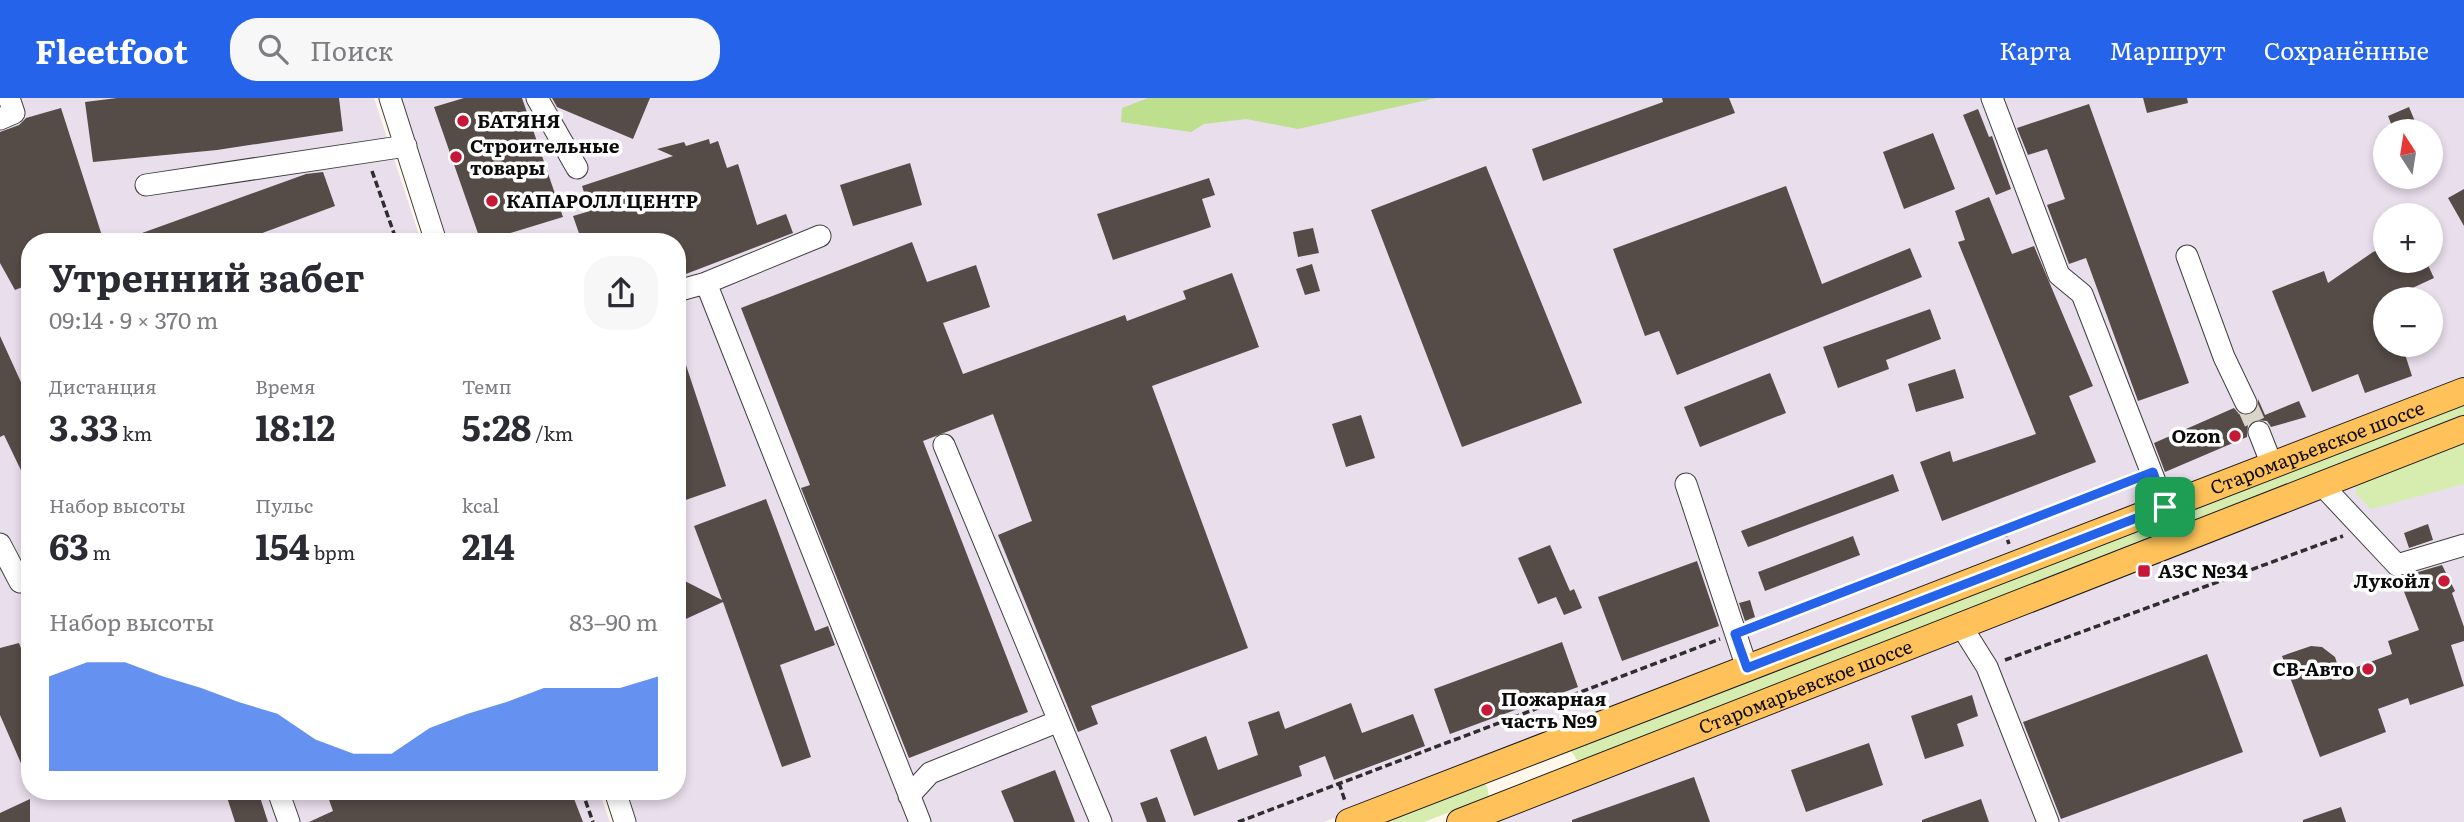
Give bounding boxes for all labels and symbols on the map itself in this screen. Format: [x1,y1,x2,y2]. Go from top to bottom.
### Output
place label: БАТЯНЯ [477,106,560,134]
marker: БАТЯНЯ [455,113,471,129]
north arrow [2373,119,2443,189]
place label: Строительные товары [470,131,620,181]
marker: Строительные товары [448,149,464,165]
place label: КАПАРОЛЛ ЦЕНТР [506,186,698,214]
marker: КАПАРОЛЛ ЦЕНТР [484,193,500,209]
street label: Старомарьевское шоссе [2206,393,2428,501]
place label: Ozon [2171,421,2221,449]
marker: Ozon [2227,428,2243,444]
pin [2135,477,2195,537]
place label: АЗС №34 [2158,556,2249,584]
marker: АЗС №34 [2136,563,2152,579]
place label: Лукойл [2354,566,2430,594]
marker: Лукойл [2436,573,2452,589]
street label: Старомарьевское шоссе [1694,631,1916,740]
place label: СВ-Авто [2272,654,2354,682]
marker: СВ-Авто [2360,661,2376,677]
place label: Пожарная часть №9 [1501,684,1606,734]
marker: Пожарная часть №9 [1479,702,1495,718]

